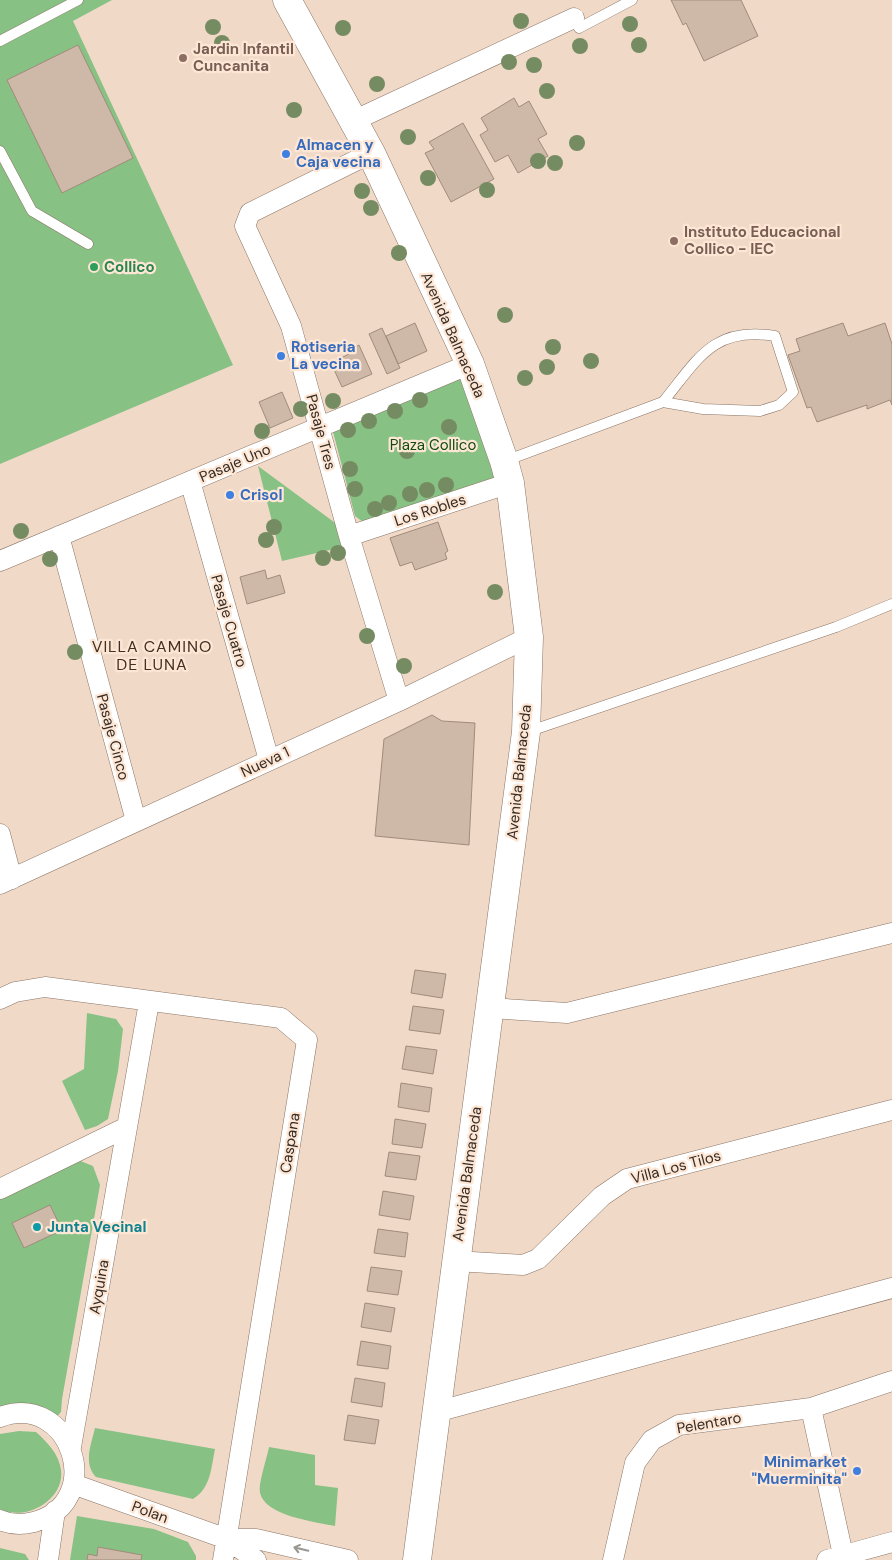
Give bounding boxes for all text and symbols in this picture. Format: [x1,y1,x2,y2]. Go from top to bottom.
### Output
place label: Jardin Infantil Cuncanita [193,39,294,76]
marker: Jardin Infantil Cuncanita [177,52,189,64]
place label: Almacen y Caja vecina [296,135,381,172]
marker: Almacen y Caja vecina [280,148,292,160]
place label: Instituto Educacional Collico - IEC [684,222,841,259]
marker: Instituto Educacional Collico - IEC [668,235,680,247]
place label: Collico [104,257,155,277]
marker: Collico [88,261,100,273]
street label: Avenida Balmaceda [416,269,490,401]
place label: Rotiseria La vecina [291,337,360,374]
marker: Rotiseria La vecina [275,350,287,362]
street label: Pasaje Tres [301,392,341,472]
park label: Plaza Collico [390,435,476,455]
street label: Pasaje Uno [196,439,274,487]
place label: Crisol [240,485,282,505]
marker: Crisol [224,489,236,501]
street label: Los Robles [392,489,468,531]
street label: Pasaje Cuatro [206,572,252,670]
district label: VILLA CAMINO DE LUNA [92,636,212,675]
street label: Pasaje Cinco [92,692,134,783]
street label: Avenida Balmaceda [502,703,536,841]
street label: Nueva 1 [237,742,293,782]
street label: Avenida Balmaceda [448,1105,486,1243]
street label: Caspana [275,1111,305,1175]
street label: Villa Los Tilos [629,1145,723,1189]
place label: Junta Vecinal [47,1217,146,1237]
marker: Junta Vecinal [31,1221,43,1233]
street label: Ayquina [84,1258,114,1316]
street label: Pelentaro [675,1407,743,1439]
place label: Minimarket "Muerminita" [751,1452,847,1489]
marker: Minimarket "Muerminita" [851,1465,863,1477]
street label: Polan [129,1496,171,1528]
one-way arrow [293,1544,309,1553]

